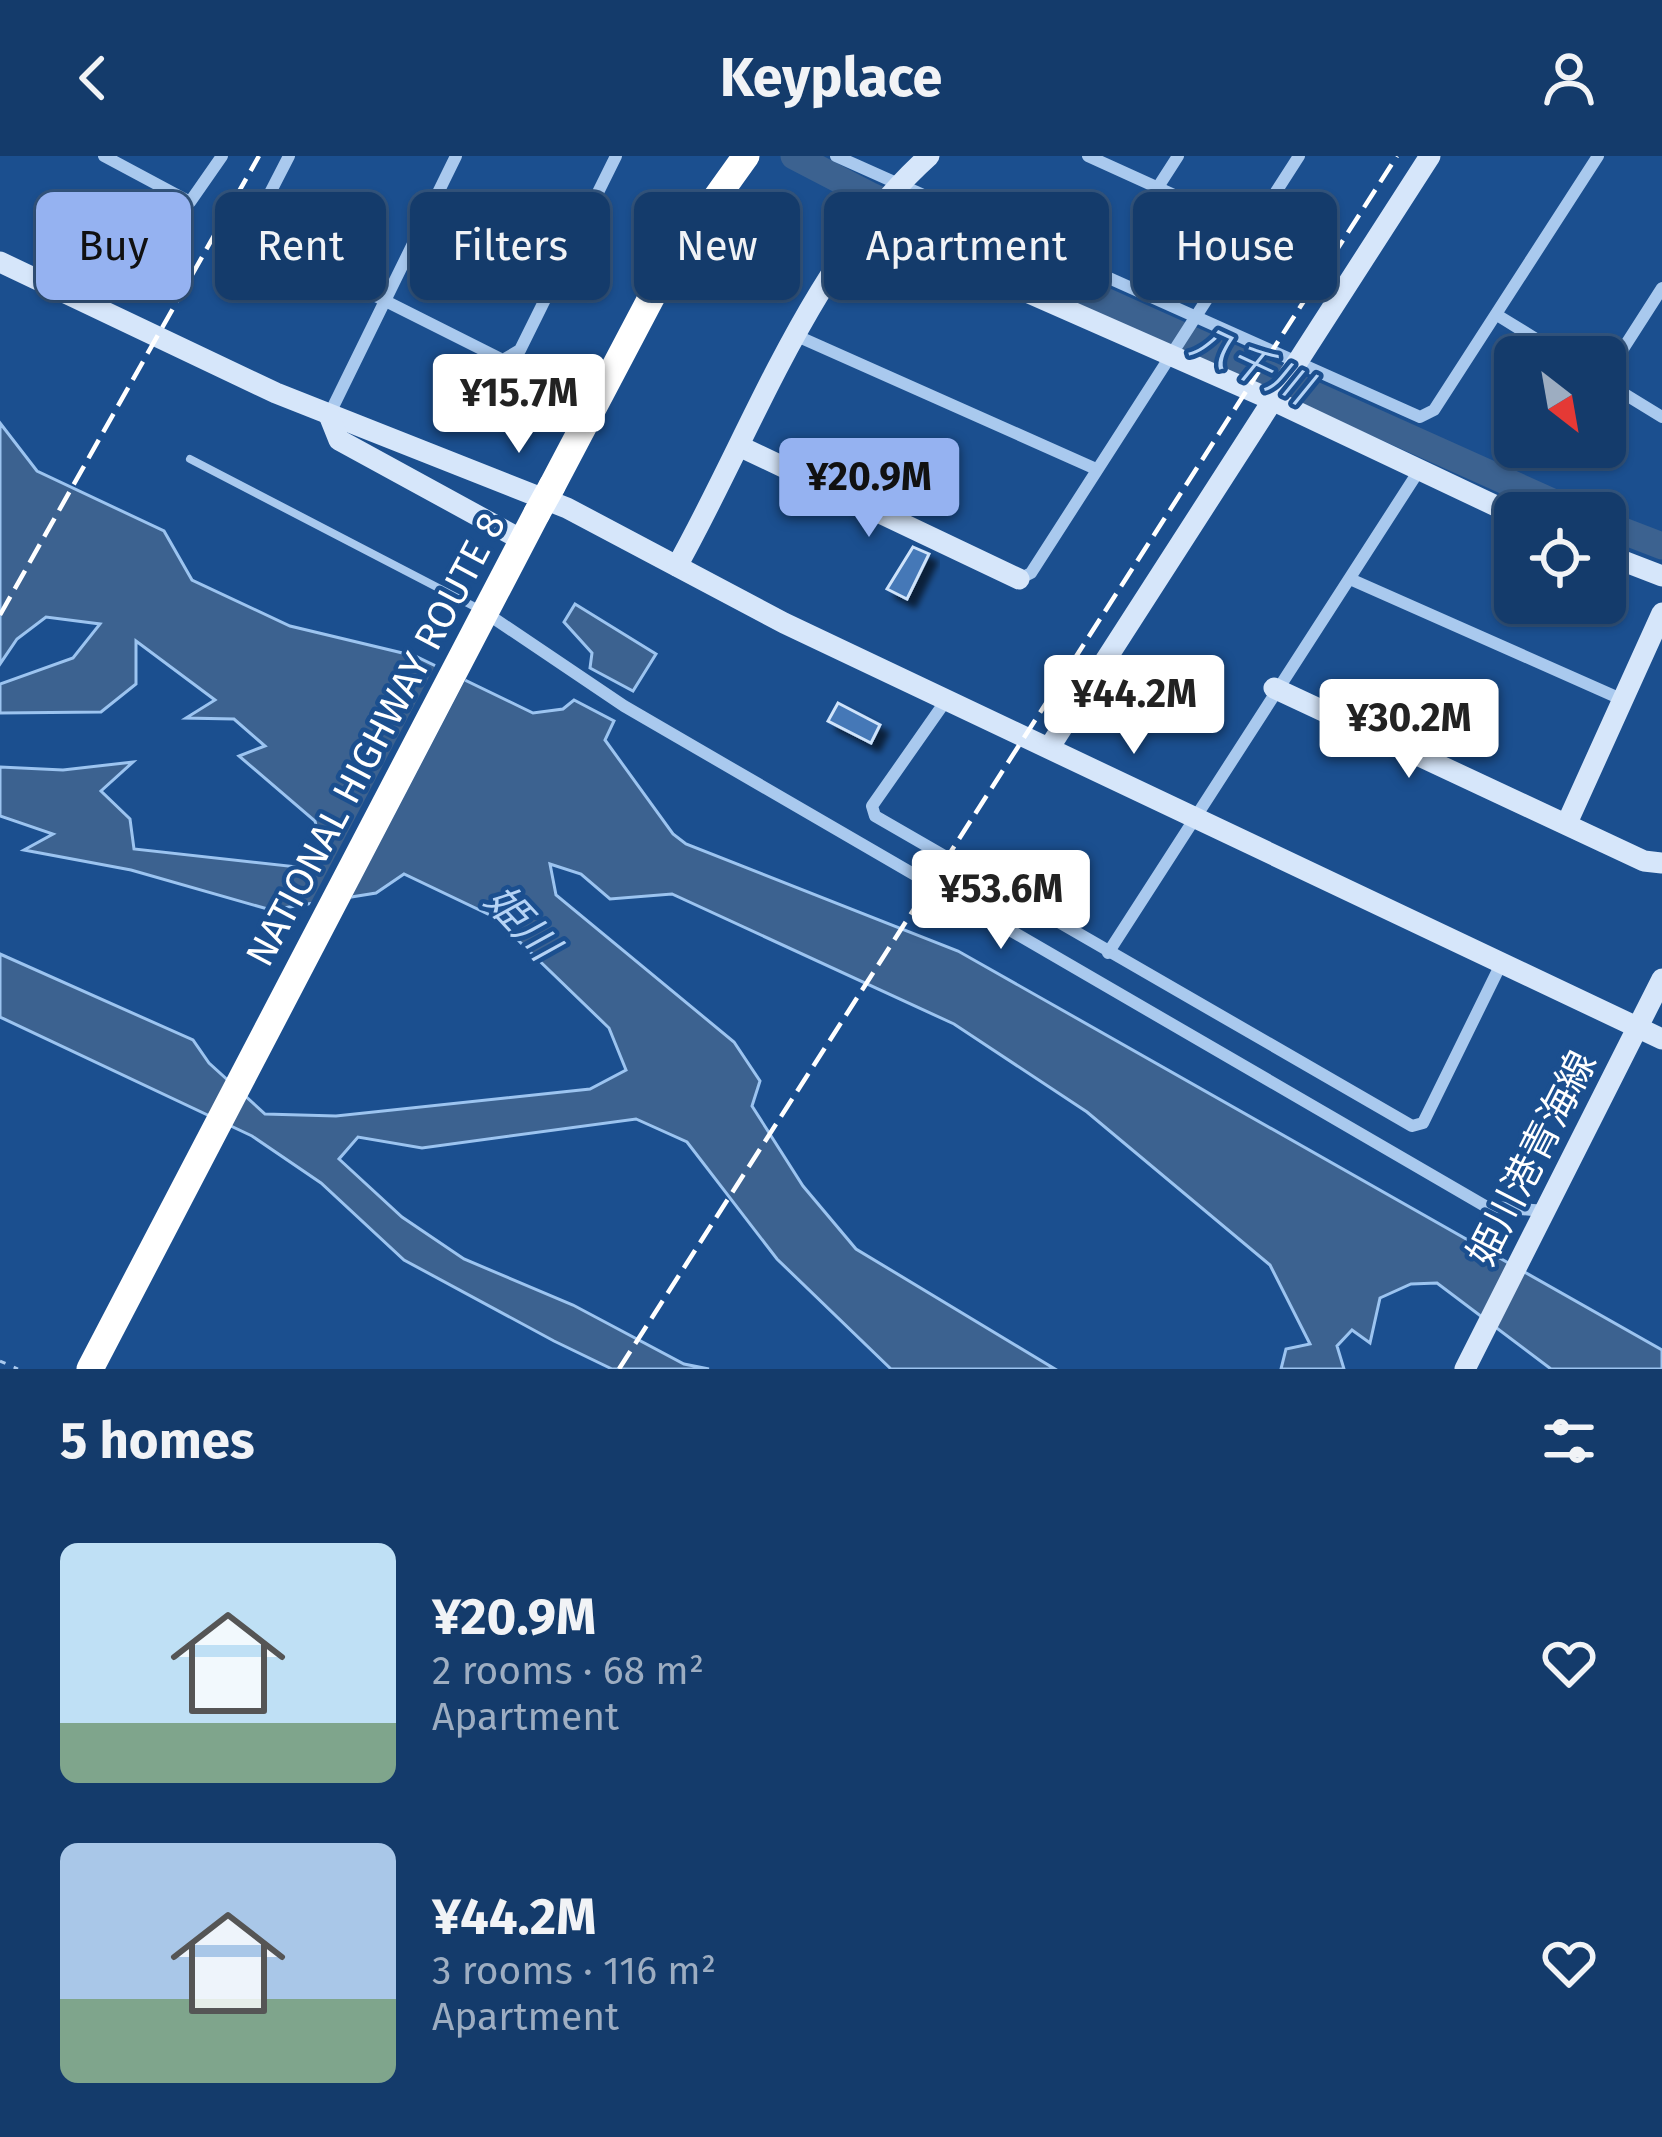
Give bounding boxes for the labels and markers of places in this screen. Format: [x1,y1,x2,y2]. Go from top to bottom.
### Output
pin: ¥15.7M [421,354,617,456]
pin: ¥20.9M [771,438,967,540]
pin: ¥44.2M [1036,655,1232,757]
pin: ¥30.2M [1311,679,1507,781]
pin: ¥53.6M [903,850,1099,952]

